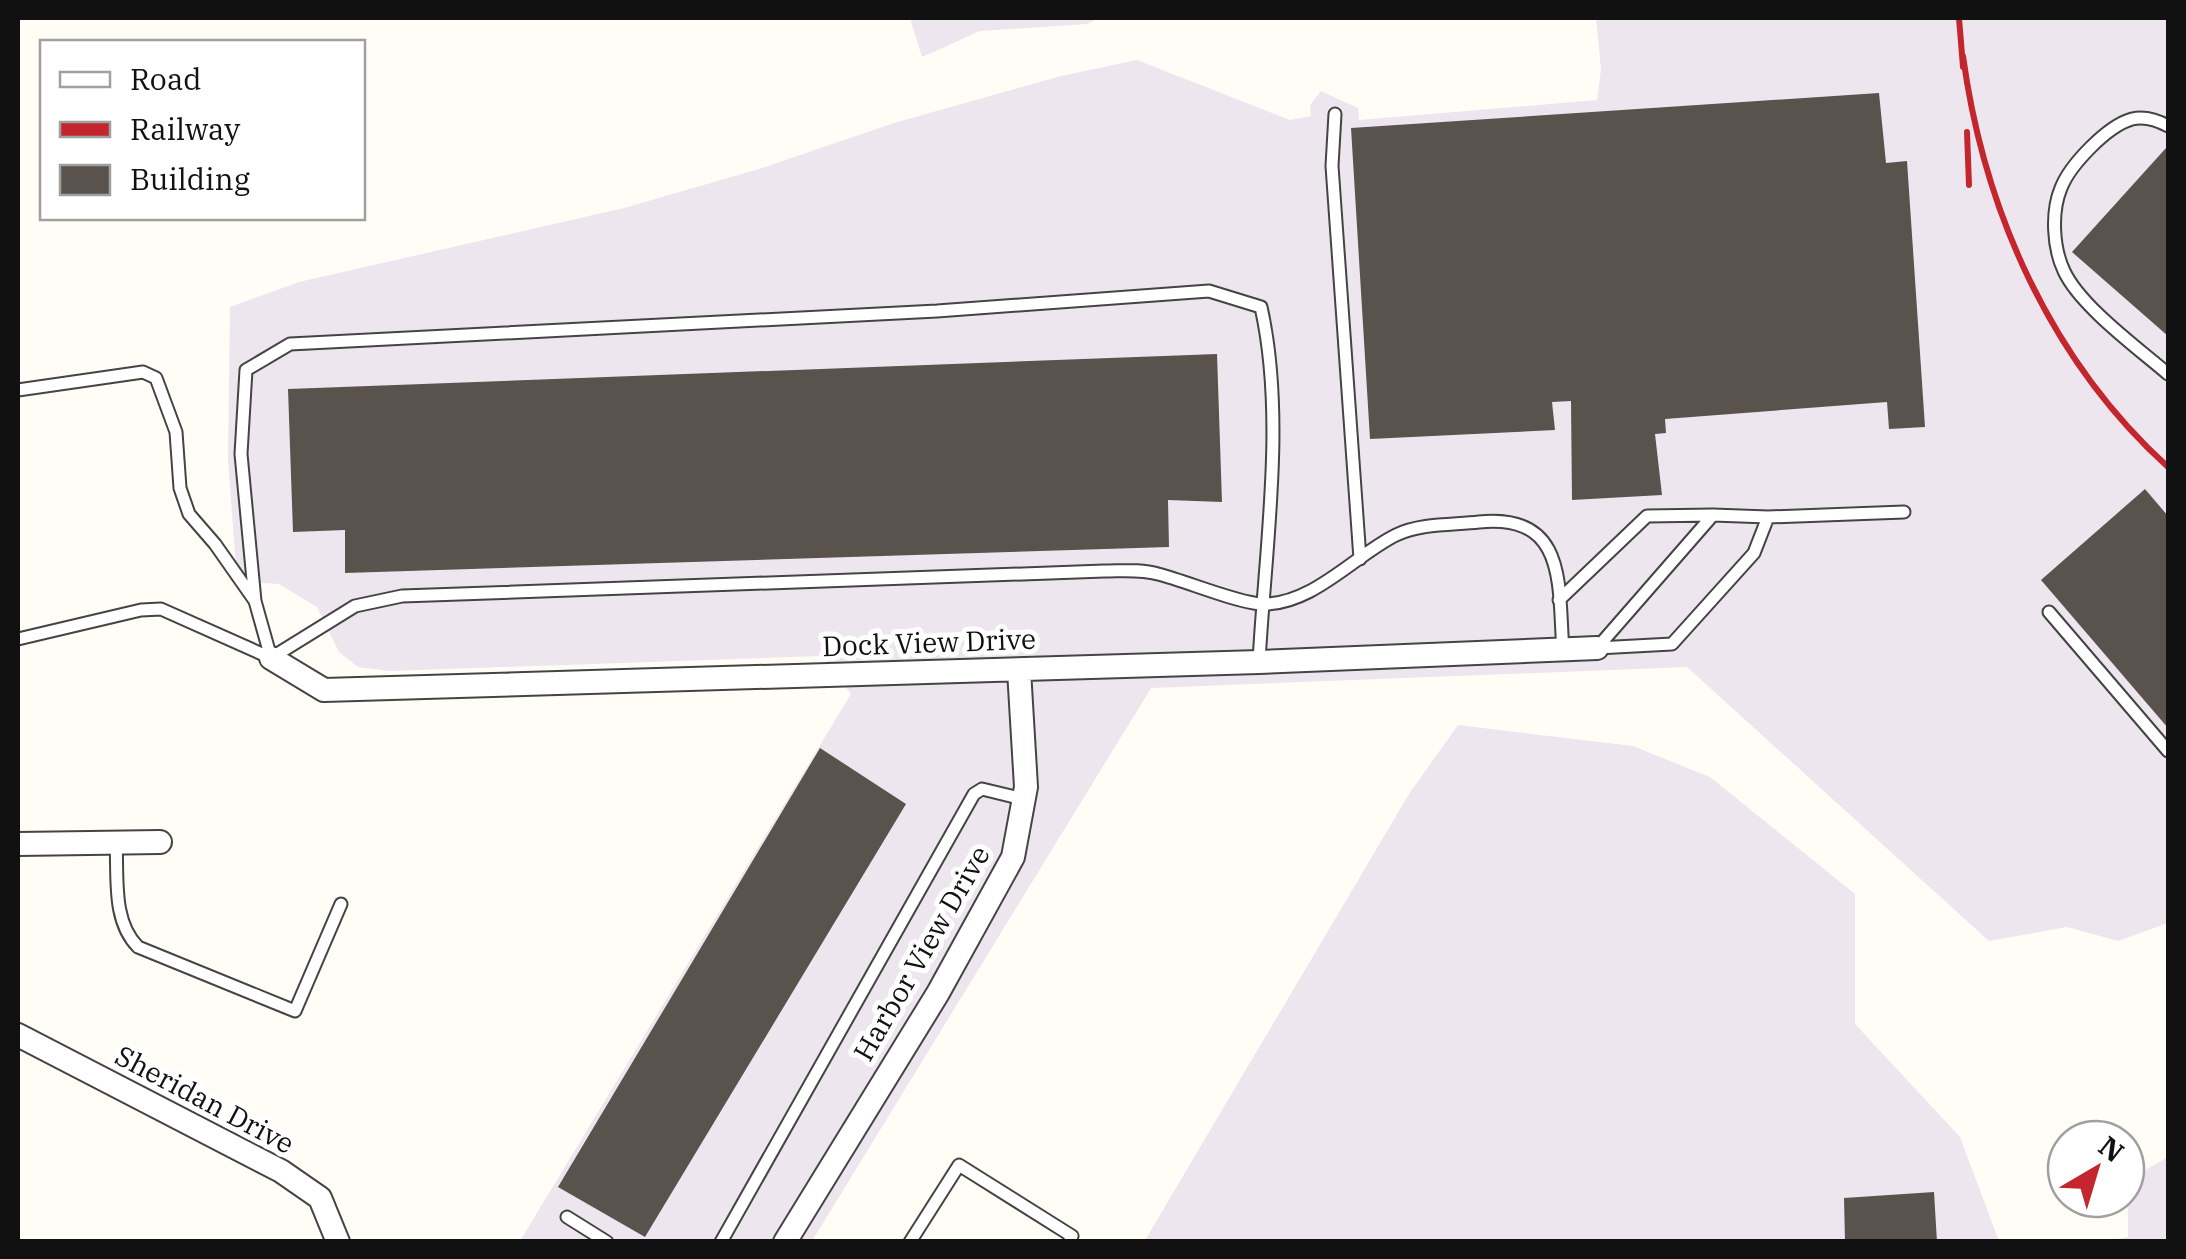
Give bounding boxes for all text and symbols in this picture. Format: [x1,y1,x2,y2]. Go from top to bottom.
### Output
legend [40,40,365,220]
text: Road [130,59,202,98]
text: Railway [130,109,240,148]
text: Building [130,159,250,198]
street label: Dock View Drive [821,620,1037,664]
street label: Harbor View Drive [844,839,998,1067]
street label: Sheridan Drive [109,1036,301,1162]
north arrow [2046,1119,2146,1219]
text: N [2092,1128,2132,1170]

